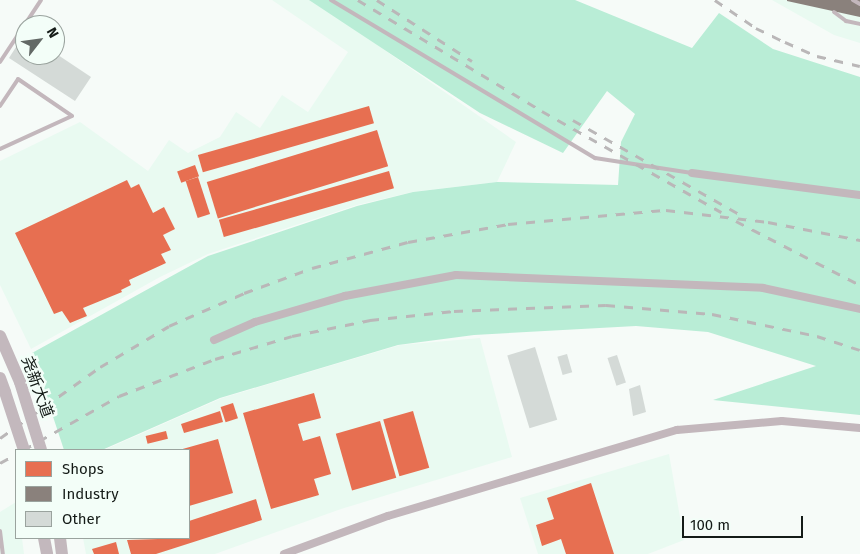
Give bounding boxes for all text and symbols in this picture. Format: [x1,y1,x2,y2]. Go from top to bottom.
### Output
north arrow [15,15,65,65]
text: N [43,24,62,41]
street label: 尧新大道 [17,354,57,420]
legend [15,449,190,539]
text: Shops [62,460,104,478]
text: Industry [62,485,119,503]
scale bar [685,506,806,538]
text: Other [62,510,101,528]
text: 100 m [690,516,730,534]

